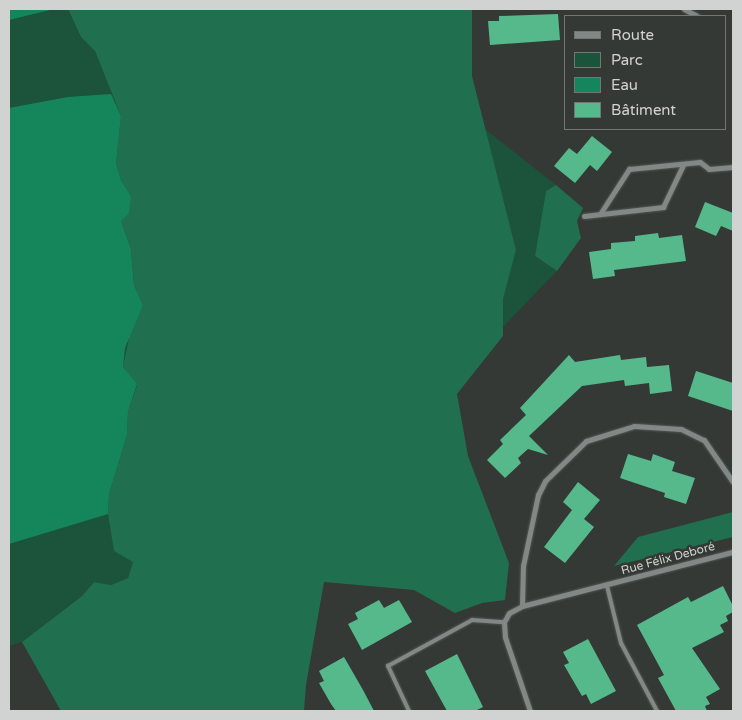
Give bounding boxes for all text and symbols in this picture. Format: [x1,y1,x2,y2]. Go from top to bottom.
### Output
legend [564,15,727,130]
text: Route [611,26,654,44]
text: Parc [611,51,643,69]
text: Eau [611,76,638,94]
text: Bâtiment [611,101,676,119]
street label: Rue Félix Deboré [619,540,717,578]

